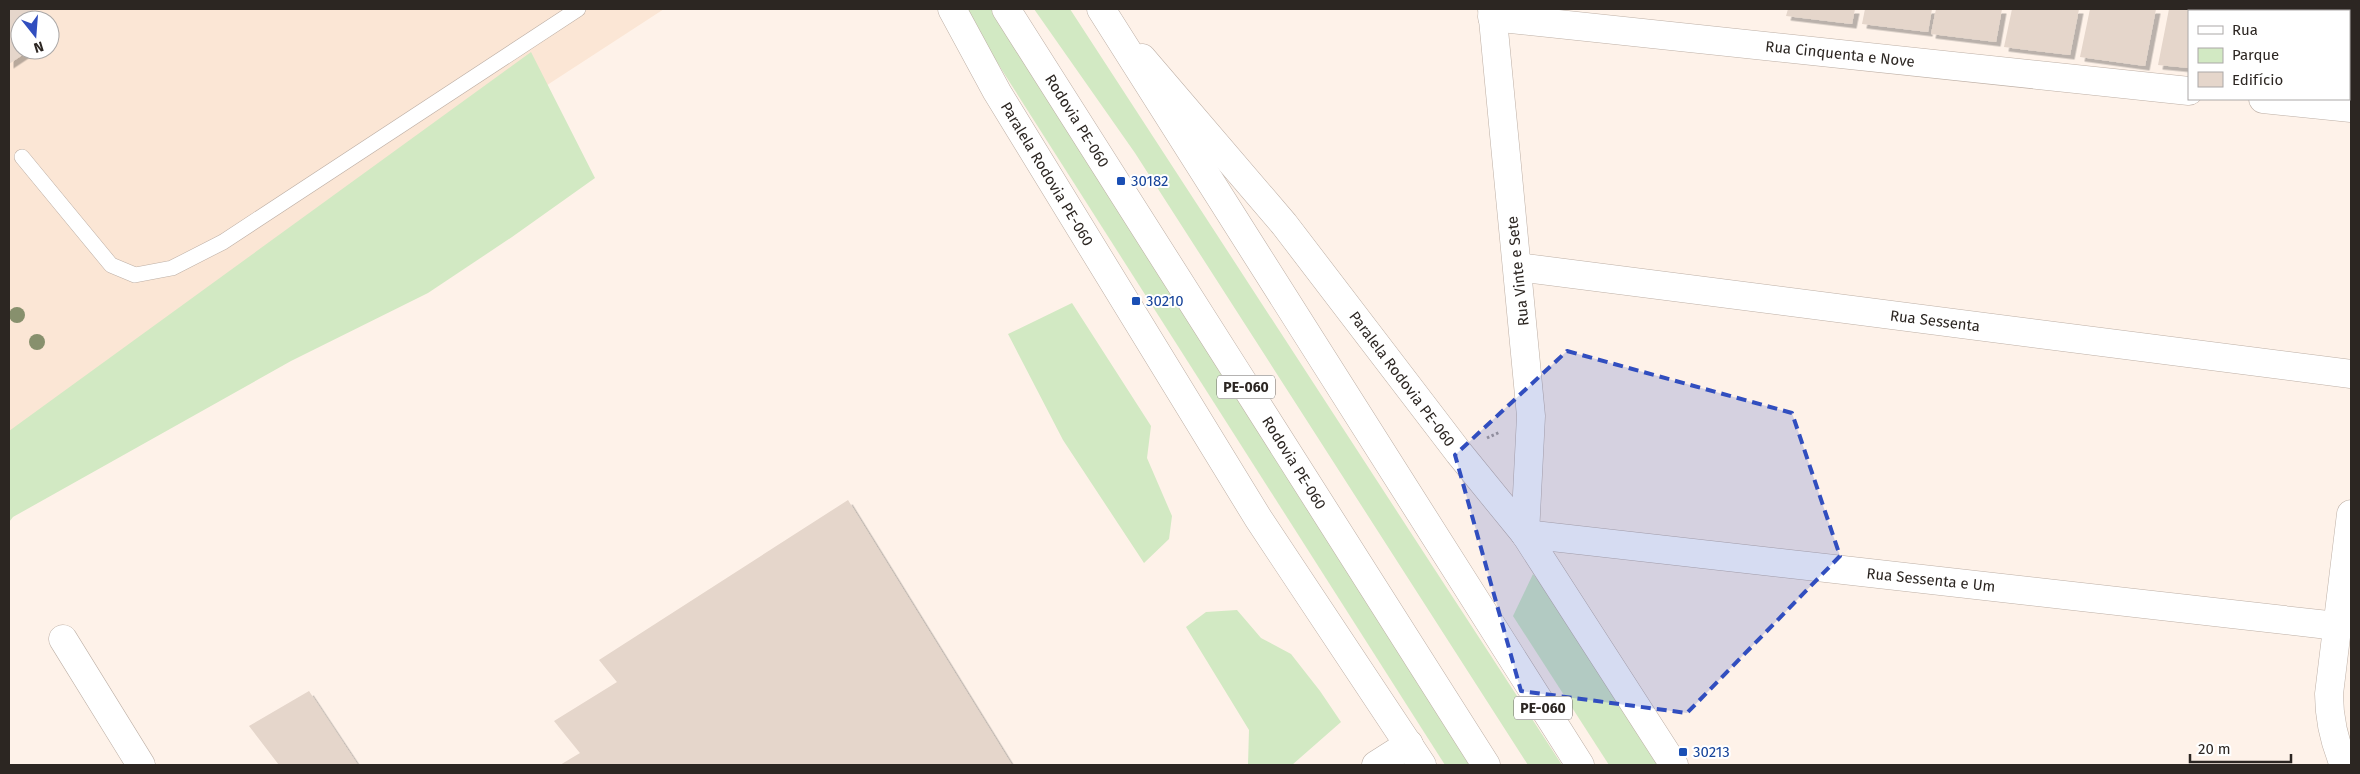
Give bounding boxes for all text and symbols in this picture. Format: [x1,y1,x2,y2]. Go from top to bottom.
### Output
north arrow [10,10,60,60]
legend [2188,10,2350,100]
text: Rua [2232,21,2258,39]
text: N [32,37,46,56]
street label: Rua Cinquenta e Nove [1764,37,1916,71]
text: Parque [2232,46,2279,64]
street label: Rodovia PE-060 [1041,71,1113,171]
text: Edifício [2232,71,2283,89]
street label: Paralela Rodovia PE-060 [997,99,1097,249]
place label: 30182 [1131,172,1169,190]
marker: 30182 [1115,175,1127,187]
street label: Rua Vinte e Sete [1503,215,1533,327]
place label: 30210 [1146,292,1184,310]
marker: 30210 [1130,295,1142,307]
street label: Rua Sessenta [1889,307,1981,335]
street label: Paralela Rodovia PE-060 [1345,308,1459,450]
road number: PE-060 [1217,376,1275,398]
street label: Rodovia PE-060 [1258,413,1330,513]
street label: Rua Sessenta e Um [1866,564,1996,596]
road number: PE-060 [1514,696,1572,720]
scale bar [2190,732,2291,764]
text: 20 m [2198,740,2231,758]
place label: 30213 [1693,743,1730,761]
marker: 30213 [1677,746,1689,758]

